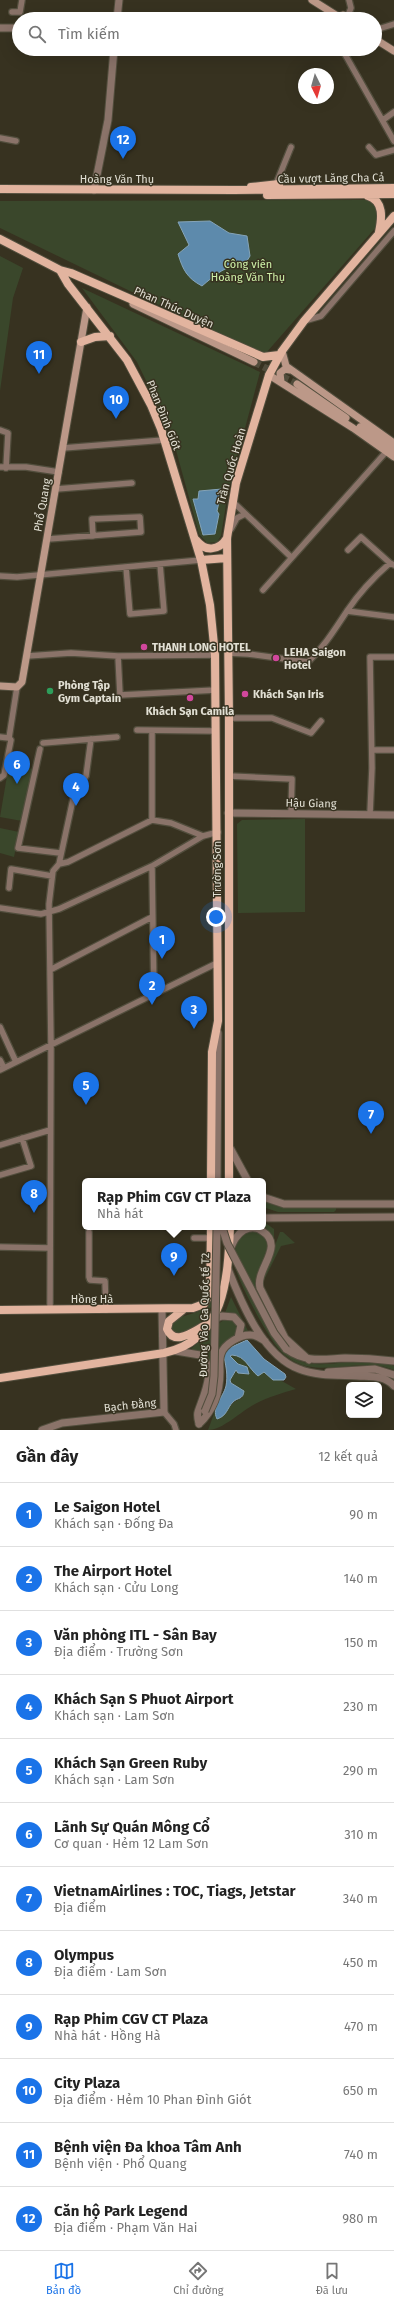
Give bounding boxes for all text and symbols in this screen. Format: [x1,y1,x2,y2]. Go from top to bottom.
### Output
search box [12,12,382,56]
icon: search [26,23,48,45]
text: Tìm kiếm [58,25,120,43]
north arrow [298,68,334,104]
pin: 12 [110,126,136,159]
street label: Cầu vượt Lăng Cha Cả [278,171,384,186]
street label: Hoàng Văn Thụ [80,173,154,186]
park label: Công viên Hoàng Văn Thụ [211,258,285,284]
street label: Phan Thúc Duyện [132,284,216,331]
pin: 11 [26,341,52,374]
street label: Phan Đình Giót [144,378,184,452]
pin: 10 [103,386,129,419]
street label: Trần Quốc Hoàn [214,426,249,506]
street label: Phổ Quang [30,477,54,533]
place label: THANH LONG HOTEL [152,641,251,654]
marker: THANH LONG HOTEL [139,642,149,652]
place label: LEHA Saigon Hotel [284,646,346,672]
marker: LEHA Saigon Hotel [271,653,281,663]
place label: Phòng Tập Gym Captain [58,679,121,705]
marker: Phòng Tập Gym Captain [45,686,55,696]
place label: Khách Sạn Iris [253,688,325,701]
marker: Khách Sạn Iris [240,689,250,699]
marker: Khách Sạn Camila [185,693,195,703]
place label: Khách Sạn Camila [146,705,234,718]
pin: 6 [4,751,30,784]
pin: 4 [63,773,89,806]
street label: Hậu Giang [285,797,337,810]
street label: Trường Sơn [211,841,224,897]
your location [206,907,226,927]
pin: 1 [149,926,175,959]
pin: 2 [139,972,165,1005]
pin: 3 [181,996,207,1029]
pin: 5 [73,1072,99,1105]
pin: 7 [358,1101,384,1134]
popup [82,1178,266,1230]
pin: 8 [21,1180,47,1213]
text: Rạp Phim CGV CT Plaza [97,1188,251,1206]
text: Nhà hát [97,1206,143,1221]
pin: 9 [161,1243,187,1276]
street label: Đường Vào Ga Quốc tế T2 [197,1253,212,1377]
street label: Hồng Hà [71,1293,113,1306]
map controls [346,1382,382,1418]
button: layers [346,1382,382,1418]
street label: Bạch Đằng [103,1395,157,1415]
text: Gần đây [16,1446,78,1467]
text: 12 kết quả [318,1449,378,1464]
text: Le Saigon Hotel [54,1498,160,1516]
text: 1 [26,1507,32,1522]
text: 90 m [349,1507,378,1522]
text: Khách sạn · Đống Đa [54,1516,174,1531]
text: The Airport Hotel [54,1562,172,1580]
text: 2 [26,1571,32,1586]
text: 140 m [344,1571,378,1586]
text: Khách sạn · Cửu Long [54,1580,178,1595]
text: Văn phòng ITL - Sân Bay [54,1626,217,1644]
text: 3 [26,1635,32,1650]
text: 150 m [344,1635,378,1650]
text: Địa điểm · Trường Sơn [54,1644,183,1659]
text: Khách Sạn S Phuot Airport [54,1690,234,1708]
text: 4 [25,1699,33,1714]
text: 230 m [343,1699,378,1714]
text: Khách sạn · Lam Sơn [54,1708,175,1723]
text: Khách Sạn Green Ruby [54,1754,207,1772]
text: 5 [26,1763,32,1778]
text: 290 m [343,1763,378,1778]
text: Khách sạn · Lam Sơn [54,1772,175,1787]
text: Lãnh Sự Quán Mông Cổ [54,1818,210,1836]
text: 6 [25,1827,33,1842]
text: 310 m [344,1827,378,1842]
text: Cơ quan · Hẻm 12 Lam Sơn [54,1836,209,1851]
text: VietnamAirlines : TOC, Tiags, Jetstar [54,1882,296,1900]
text: 7 [26,1891,32,1906]
text: 340 m [343,1891,378,1906]
text: Địa điểm [54,1900,106,1915]
text: Olympus [54,1946,114,1964]
text: 8 [25,1955,33,1970]
text: 450 m [343,1955,378,1970]
text: Địa điểm · Lam Sơn [54,1964,167,1979]
text: Rạp Phim CGV CT Plaza [54,2010,208,2028]
text: 9 [25,2019,33,2034]
text: 470 m [344,2019,378,2034]
text: Nhà hát · Hồng Hà [54,2028,161,2043]
text: City Plaza [54,2074,120,2092]
text: 10 [22,2083,36,2098]
text: 650 m [343,2083,378,2098]
text: Địa điểm · Hẻm 10 Phan Đình Giót [54,2092,251,2107]
text: Bệnh viện Đa khoa Tâm Anh [54,2138,242,2156]
text: 11 [23,2147,35,2162]
text: 740 m [344,2147,378,2162]
text: Bệnh viện · Phổ Quang [54,2156,186,2171]
text: Căn hộ Park Legend [54,2202,188,2220]
text: 12 [23,2211,35,2226]
text: 980 m [342,2211,378,2226]
text: Địa điểm · Phạm Văn Hai [54,2220,197,2235]
tab: Bản đồ [46,2260,81,2297]
tab: Chỉ đường [173,2260,224,2297]
tab: Đã lưu [316,2260,348,2297]

